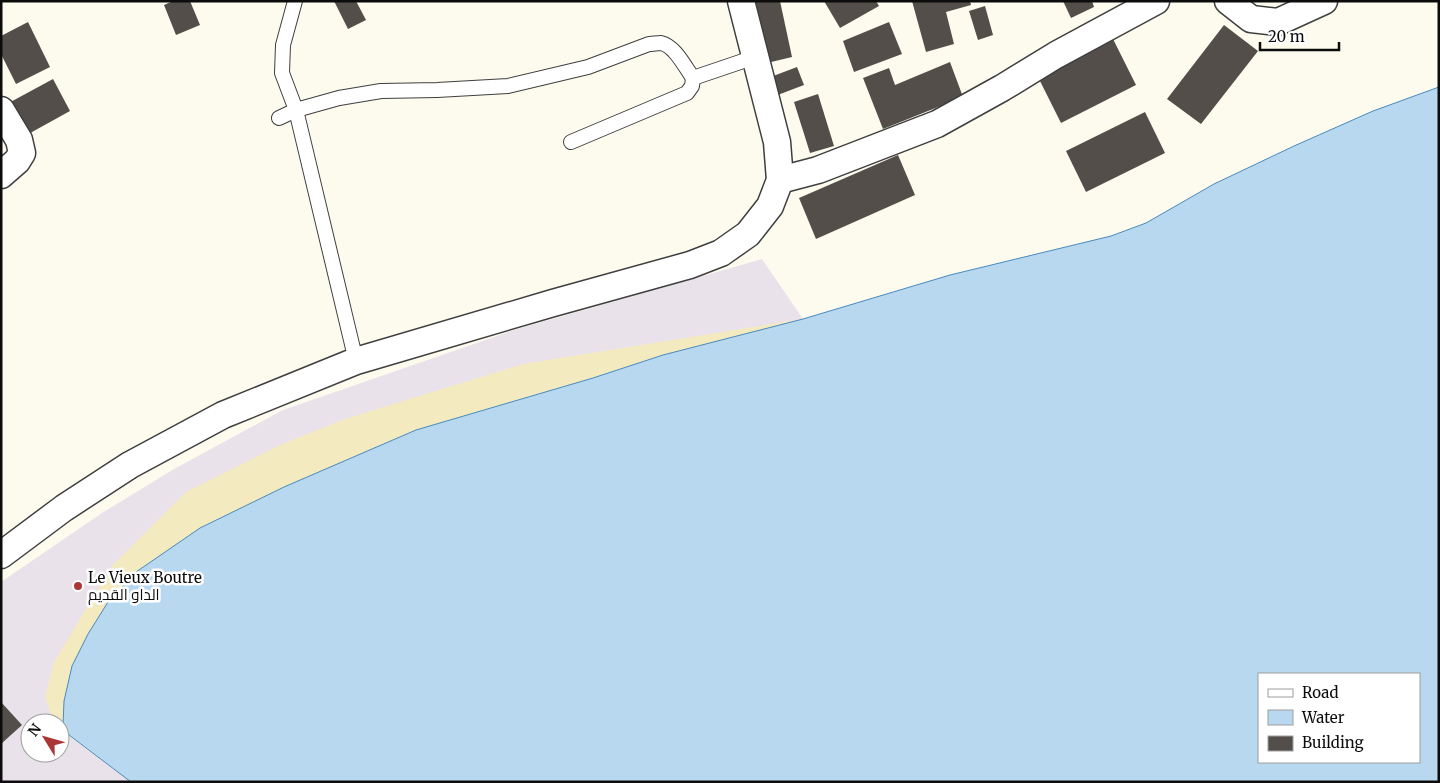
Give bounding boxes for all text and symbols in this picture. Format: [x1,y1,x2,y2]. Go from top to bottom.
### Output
scale bar [1260,20,1339,52]
text: 20 m [1268,27,1305,46]
place label: Le Vieux Boutre الداو القديم [88,568,202,605]
marker: Le Vieux Boutre الداو القديم [72,580,84,592]
legend [1258,673,1420,763]
text: Road [1302,683,1338,702]
text: Water [1301,708,1345,727]
north arrow [20,713,70,763]
text: N [24,720,45,740]
text: Building [1302,733,1364,752]

